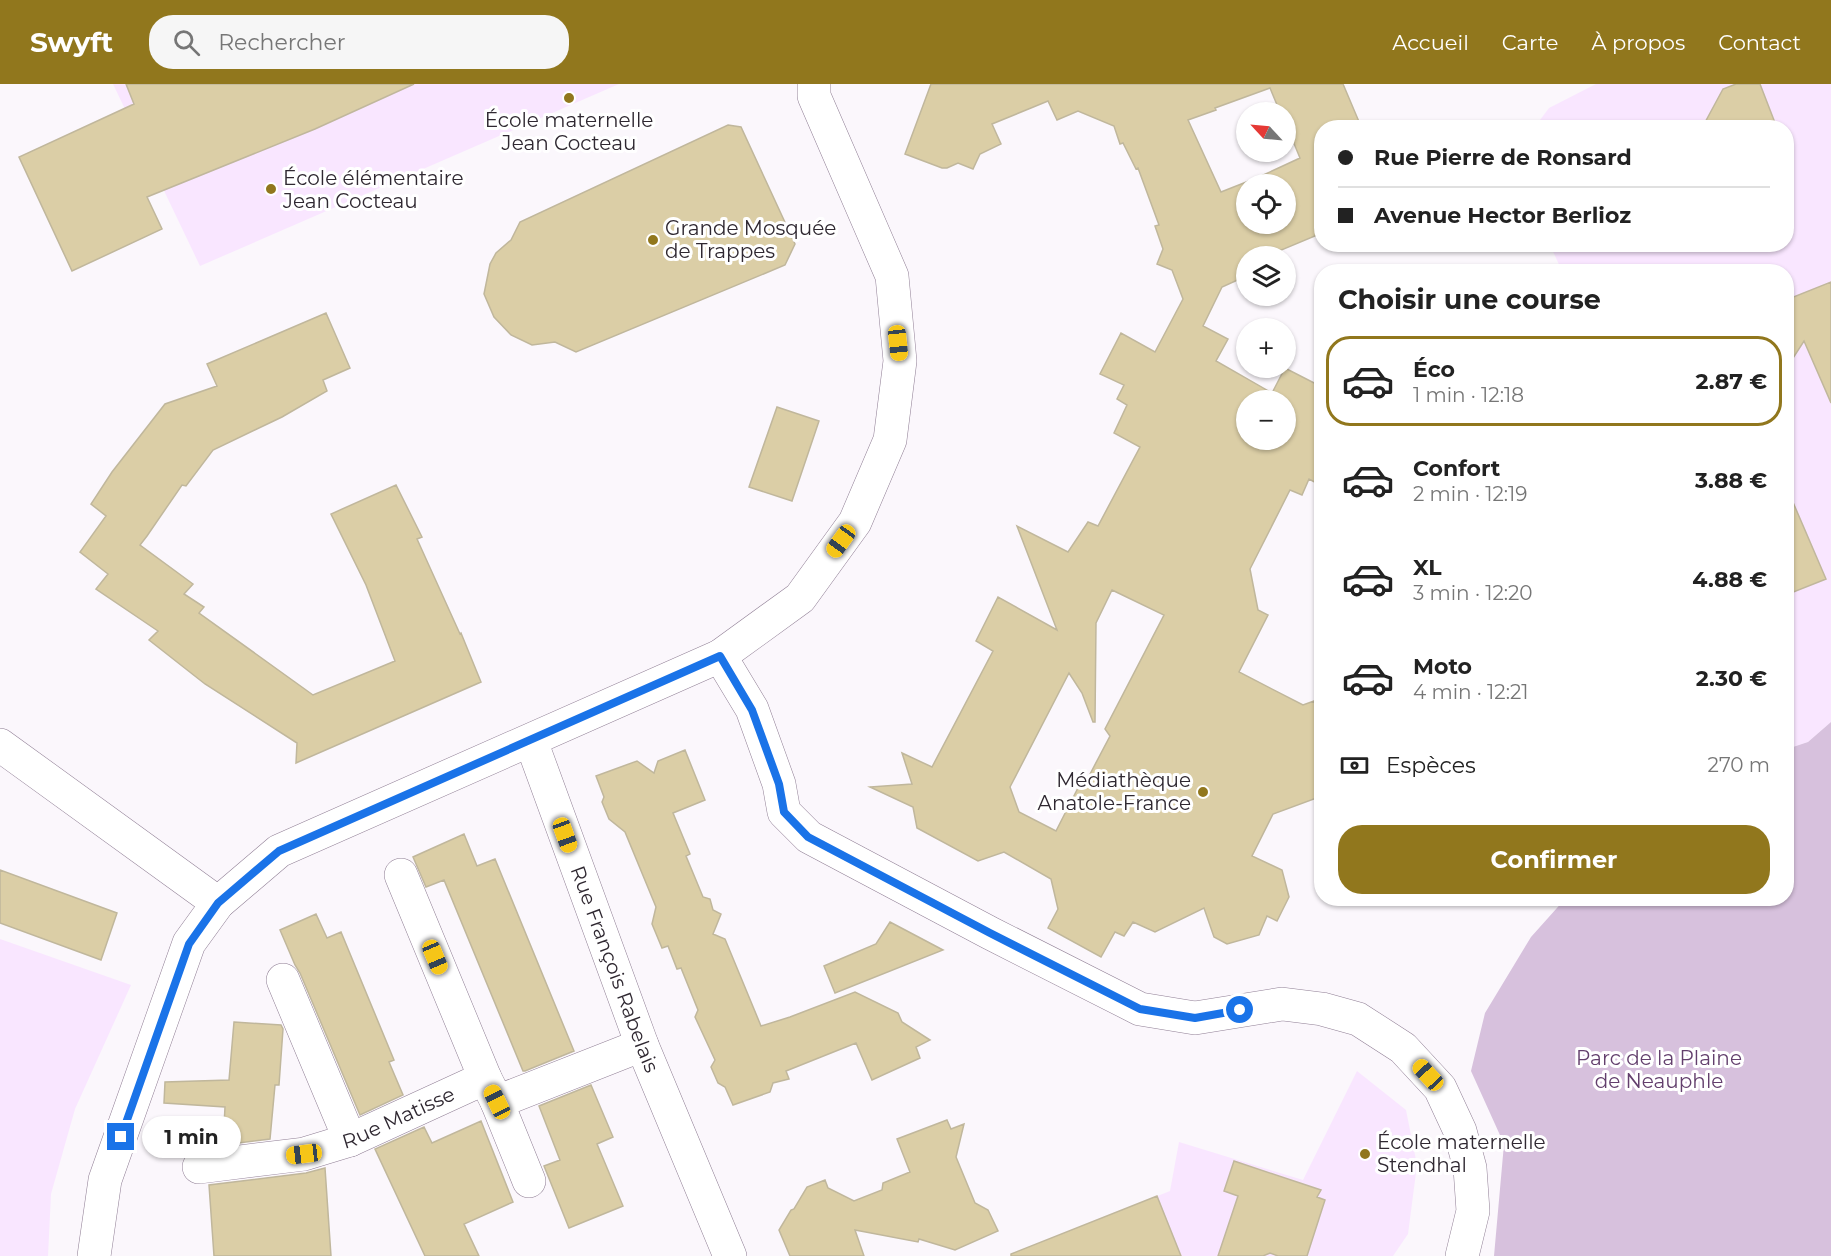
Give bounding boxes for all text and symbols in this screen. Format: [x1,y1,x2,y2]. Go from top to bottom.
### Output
search box [149,15,569,69]
text: Swyft [30,25,113,59]
icon: search [170,26,203,59]
text: Rechercher [218,29,346,56]
text: Accueil [1392,30,1469,55]
text: Carte [1502,30,1558,55]
text: À propos [1591,30,1685,55]
text: Contact [1718,30,1801,55]
marker: École maternelle Jean Cocteau [562,91,576,105]
north arrow [1236,102,1296,162]
map controls [1236,102,1296,450]
place label: École maternelle Jean Cocteau [485,108,653,155]
text: Rue Pierre de Ronsard [1374,144,1632,171]
place label: École élémentaire Jean Cocteau [282,166,464,213]
button: locate [1236,174,1296,234]
marker: École élémentaire Jean Cocteau [264,182,278,196]
text: Avenue Hector Berlioz [1374,202,1631,229]
place label: Grande Mosquée de Trappes [665,216,836,263]
marker: Grande Mosquée de Trappes [646,233,660,247]
button: layers [1236,246,1296,306]
text: Choisir une course [1338,283,1601,316]
button: + [1236,318,1296,378]
car [887,324,909,362]
icon: car [1341,354,1395,408]
text: Éco [1413,356,1455,383]
text: 2.87 € [1696,368,1767,395]
text: 1 min · 12:18 [1413,383,1524,407]
button: − [1236,390,1296,450]
icon: car [1341,453,1395,507]
text: Confort [1413,455,1500,482]
text: 3.88 € [1695,467,1767,494]
text: 2 min · 12:19 [1413,482,1527,506]
car [823,521,859,561]
icon: car [1341,552,1395,606]
text: XL [1413,554,1442,581]
text: 4.88 € [1692,566,1767,593]
text: 3 min · 12:20 [1413,581,1533,605]
icon: car [1341,651,1395,705]
text: Moto [1413,653,1472,680]
text: 2.30 € [1696,665,1767,692]
text: 4 min · 12:21 [1413,680,1529,704]
icon: cash [1338,749,1371,782]
text: Espèces [1386,752,1476,779]
text: 270 m [1708,753,1770,777]
place label: Médiathèque Anatole-France [1038,768,1191,815]
marker: Médiathèque Anatole-France [1196,785,1210,799]
car [550,815,580,855]
button: Confirmer [1338,825,1770,894]
street label: Rue François Rabelais [566,862,664,1076]
car [420,937,450,977]
route start [1226,996,1253,1023]
park label: Parc de la Plaine de Neauphle [1576,1046,1742,1093]
car [1409,1056,1447,1094]
street label: Rue Matisse [339,1082,458,1154]
car [481,1082,513,1122]
callout: 1 min [142,1116,241,1158]
route end [107,1123,134,1150]
text: 1 min [164,1125,219,1149]
place label: École maternelle Stendhal [1377,1130,1546,1177]
car [285,1143,323,1165]
marker: École maternelle Stendhal [1358,1147,1372,1161]

